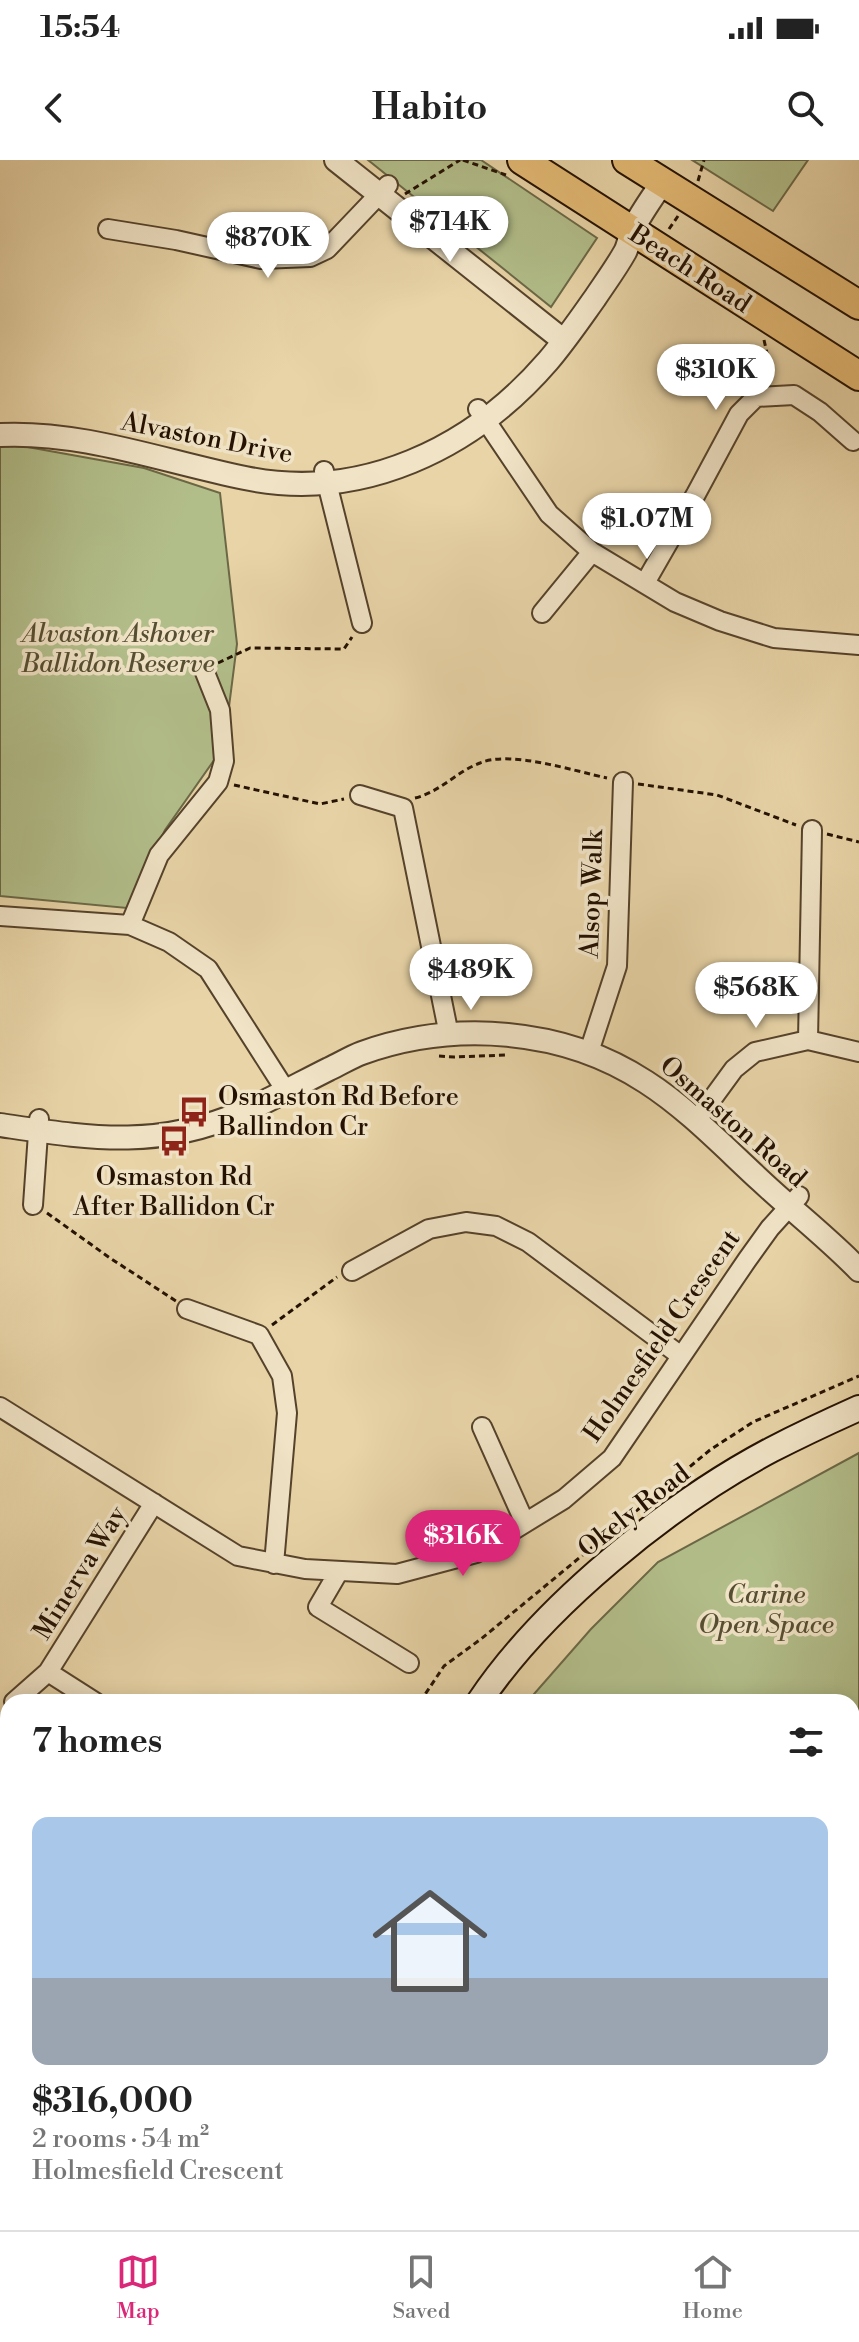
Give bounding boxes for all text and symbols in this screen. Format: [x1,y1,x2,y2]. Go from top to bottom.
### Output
text: 15:54 [40,9,120,47]
icon: back [32,86,76,130]
text: Habito [372,86,487,131]
icon: search [783,86,827,130]
pin: $714K [394,196,506,264]
text: $714K [409,206,491,238]
pin: $870K [212,212,324,280]
street label: Beach Road [622,217,757,320]
text: $870K [225,222,311,254]
pin: $310K [660,344,772,412]
text: $310K [675,354,757,386]
street label: Alvaston Drive [118,406,295,470]
pin: $1.07M [582,493,712,561]
text: $1.07M [600,503,694,535]
park label: Alvaston Ashover Ballidon Reserve [19,618,215,680]
street label: Alsop Walk [574,828,610,960]
pin: $489K [415,944,527,1012]
text: $489K [428,954,514,986]
pin: $568K [700,962,812,1030]
text: $568K [713,972,799,1004]
street label: Osmaston Road [653,1050,813,1195]
place label: Osmaston Rd Before Ballindon Cr [217,1081,459,1143]
bus stop icon: Osmaston Rd Before Ballindon Cr [177,1095,211,1129]
bus stop icon: Osmaston Rd After Ballidon Cr [157,1124,191,1158]
place label: Osmaston Rd After Ballidon Cr [72,1161,275,1223]
street label: Holmesfield Crescent [577,1224,747,1448]
street label: Okely Road [572,1457,696,1565]
street label: Minerva Way [26,1500,134,1646]
pin: $316K [407,1510,519,1578]
text: $316K [423,1520,503,1552]
park label: Carine Open Space [698,1579,834,1641]
icon: filters [784,1720,828,1764]
text: 7 homes [32,1721,162,1763]
icon: home [358,1869,502,2013]
text: $316,000 [32,2081,193,2123]
text: 2 rooms · 54 m² [32,2123,209,2155]
text: Holmesfield Crescent [32,2155,284,2187]
tab: Map [116,2250,160,2325]
tab: Saved [392,2250,450,2325]
tab: Home [682,2250,743,2325]

